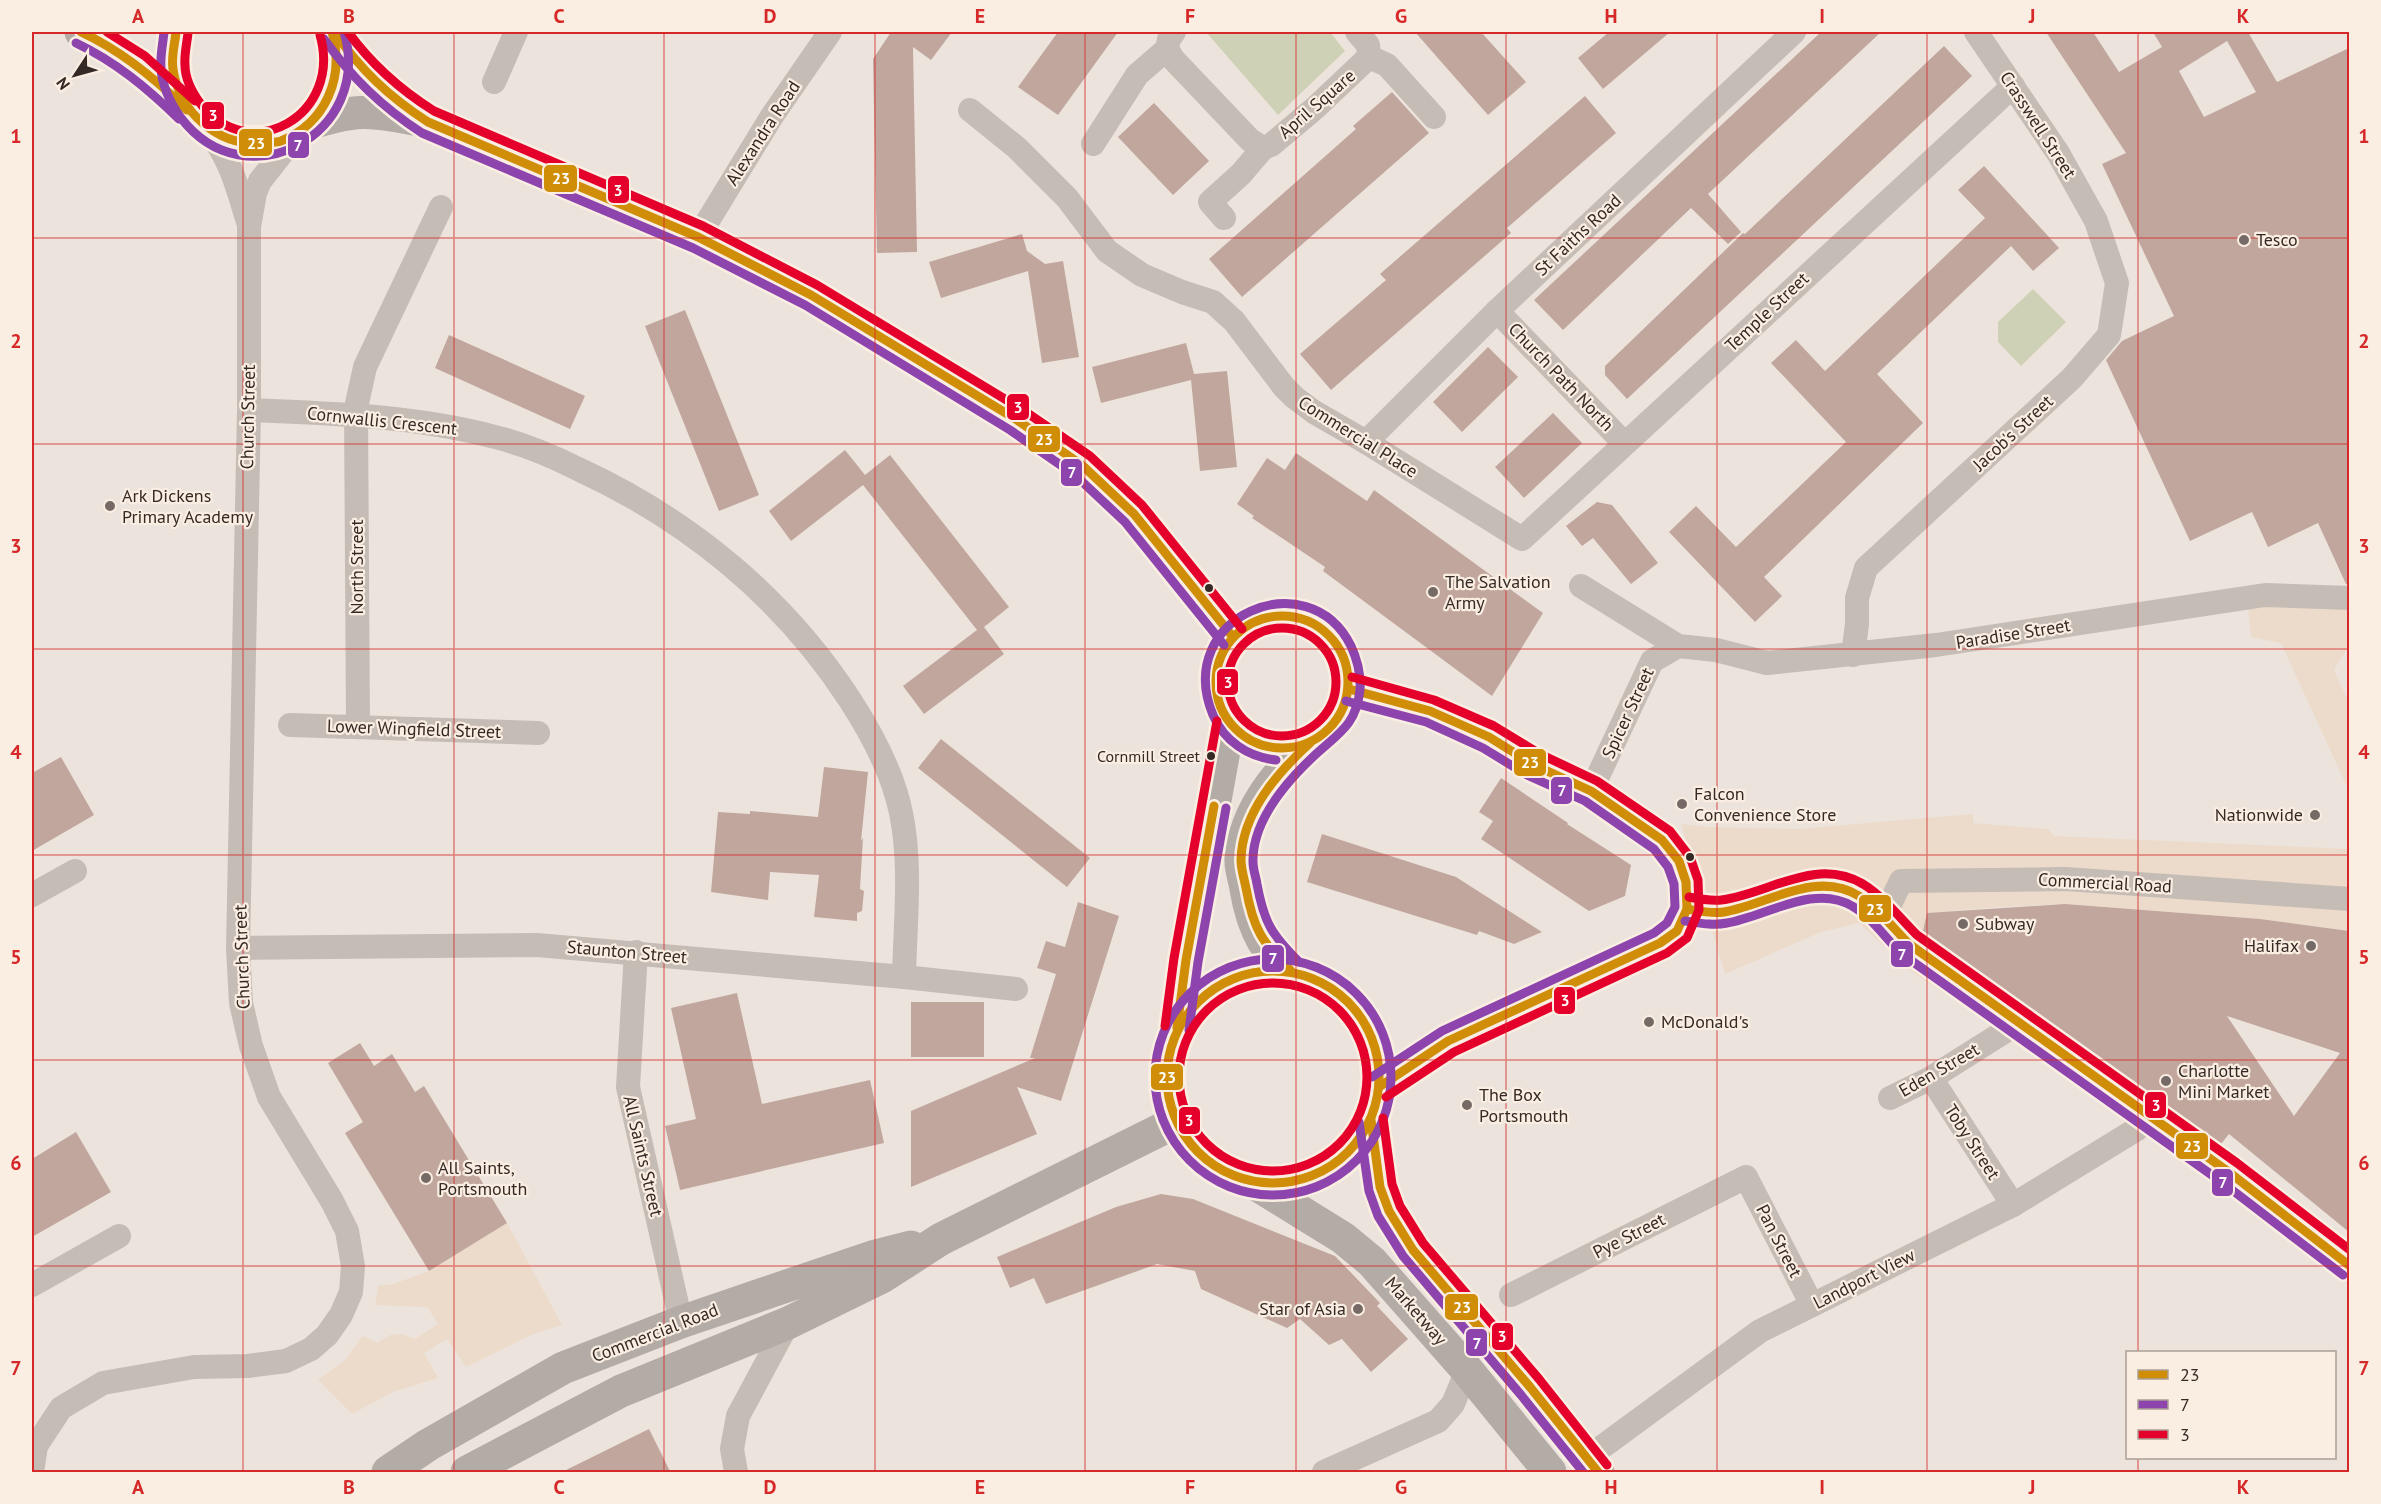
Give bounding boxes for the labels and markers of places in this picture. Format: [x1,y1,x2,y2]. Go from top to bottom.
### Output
place label: Tesco [2256,228,2298,251]
marker: Tesco [2237,233,2251,247]
place label: Ark Dickens Primary Academy [122,484,254,528]
marker: Ark Dickens Primary Academy [103,499,117,513]
place label: The Salvation Army [1445,570,1551,614]
unlabelled marker [1203,582,1215,594]
marker: The Salvation Army [1426,585,1440,599]
place label: Cornmill Street [1097,746,1201,766]
marker: Cornmill Street [1205,750,1217,762]
place label: Falcon Convenience Store [1694,782,1836,826]
marker: Falcon Convenience Store [1675,797,1689,811]
place label: Nationwide [2215,803,2303,826]
marker: Nationwide [2308,808,2322,822]
unlabelled marker [1684,851,1696,863]
place label: Subway [1975,912,2035,935]
marker: Subway [1956,917,1970,931]
place label: Halifax [2244,934,2299,957]
marker: Halifax [2304,939,2318,953]
place label: McDonald's [1661,1010,1749,1033]
marker: McDonald's [1642,1015,1656,1029]
place label: Charlotte Mini Market [2178,1059,2269,1103]
marker: Charlotte Mini Market [2159,1074,2173,1088]
place label: The Box Portsmouth [1479,1083,1568,1127]
marker: The Box Portsmouth [1460,1098,1474,1112]
place label: All Saints, Portsmouth [438,1156,527,1200]
marker: All Saints, Portsmouth [419,1171,433,1185]
place label: Star of Asia [1259,1297,1346,1320]
marker: Star of Asia [1351,1302,1365,1316]

